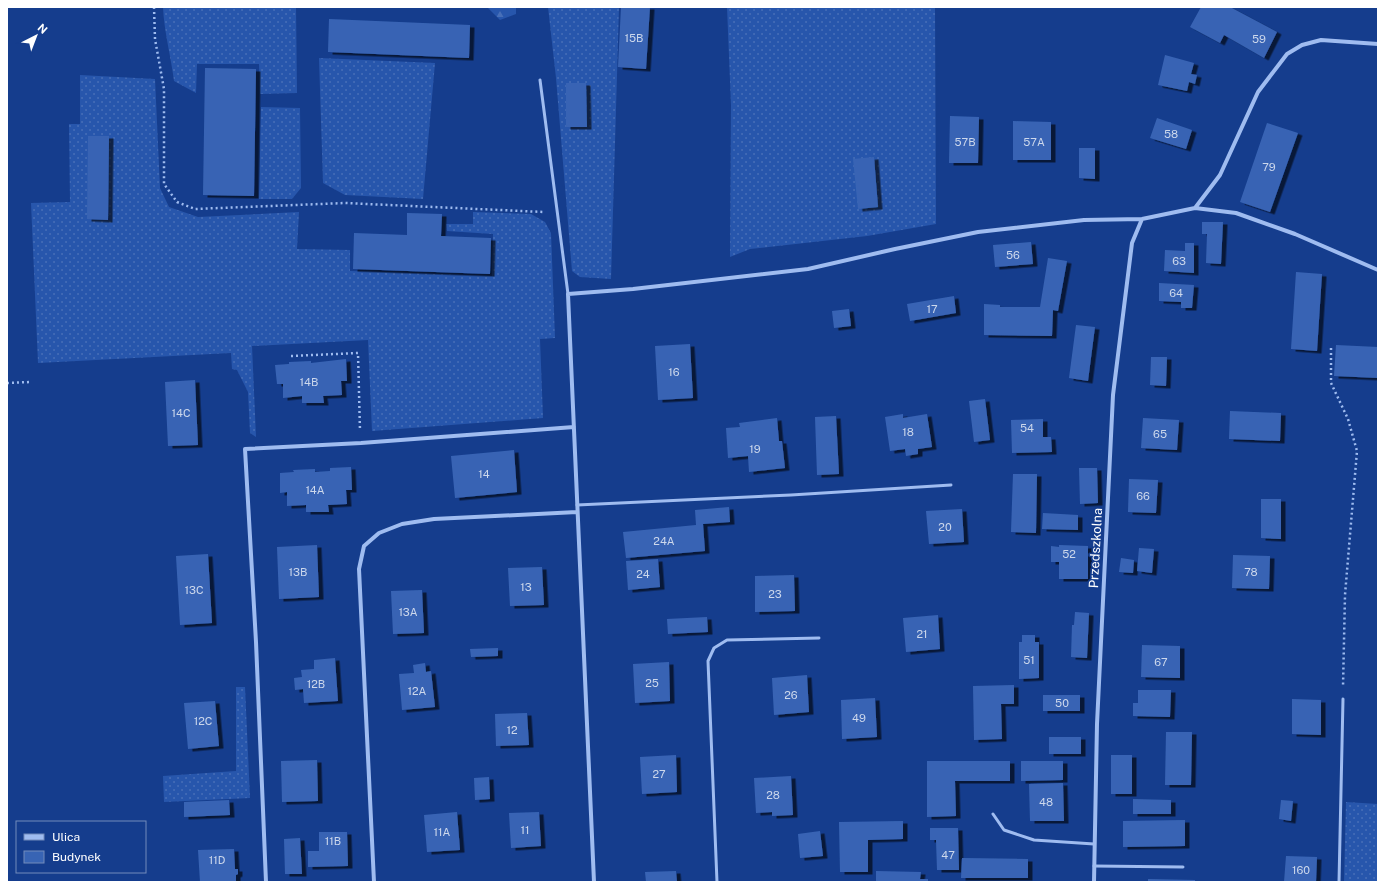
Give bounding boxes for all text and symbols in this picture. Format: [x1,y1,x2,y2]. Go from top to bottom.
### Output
north arrow [16,16,56,56]
text: N [35,21,50,36]
house number: 15B [625,32,643,44]
house number: 59 [1252,33,1266,45]
house number: 58 [1164,128,1178,140]
house number: 57B [954,136,976,148]
house number: 57A [1023,136,1045,148]
house number: 79 [1262,161,1276,173]
house number: 56 [1006,249,1020,261]
house number: 63 [1172,255,1186,267]
house number: 64 [1169,287,1183,299]
house number: 17 [926,303,938,315]
house number: 16 [668,366,680,378]
house number: 14B [300,376,318,388]
house number: 14C [172,407,190,419]
house number: 54 [1020,422,1034,434]
house number: 18 [902,426,914,438]
house number: 65 [1153,428,1167,440]
house number: 19 [749,443,761,455]
house number: 14 [478,468,490,480]
house number: 14A [305,484,325,496]
house number: 66 [1136,490,1150,502]
street label: Przedszkolna [1086,507,1105,589]
house number: 20 [938,521,952,533]
house number: 24A [653,535,675,547]
house number: 52 [1062,548,1076,560]
house number: 13B [289,566,307,578]
house number: 78 [1244,566,1258,578]
house number: 24 [636,568,650,580]
house number: 13 [520,581,532,593]
house number: 13C [185,584,203,596]
house number: 23 [768,588,782,600]
house number: 13A [398,606,418,618]
house number: 21 [916,628,928,640]
house number: 51 [1023,654,1035,666]
house number: 67 [1154,656,1168,668]
house number: 25 [645,677,659,689]
house number: 12B [307,678,325,690]
house number: 12A [408,685,427,697]
house number: 26 [784,689,798,701]
house number: 50 [1055,697,1069,709]
house number: 49 [852,712,866,724]
house number: 12C [194,715,212,727]
house number: 12 [506,724,518,736]
house number: 27 [652,768,666,780]
house number: 28 [766,789,780,801]
house number: 48 [1039,796,1053,808]
legend [16,821,146,873]
house number: 11 [521,824,529,836]
house number: 11A [434,826,451,838]
text: Ulica [52,830,80,844]
house number: 11B [325,835,341,847]
house number: 47 [941,849,955,861]
text: Budynek [52,850,101,864]
house number: 11D [209,854,226,866]
house number: 160 [1292,864,1310,876]

